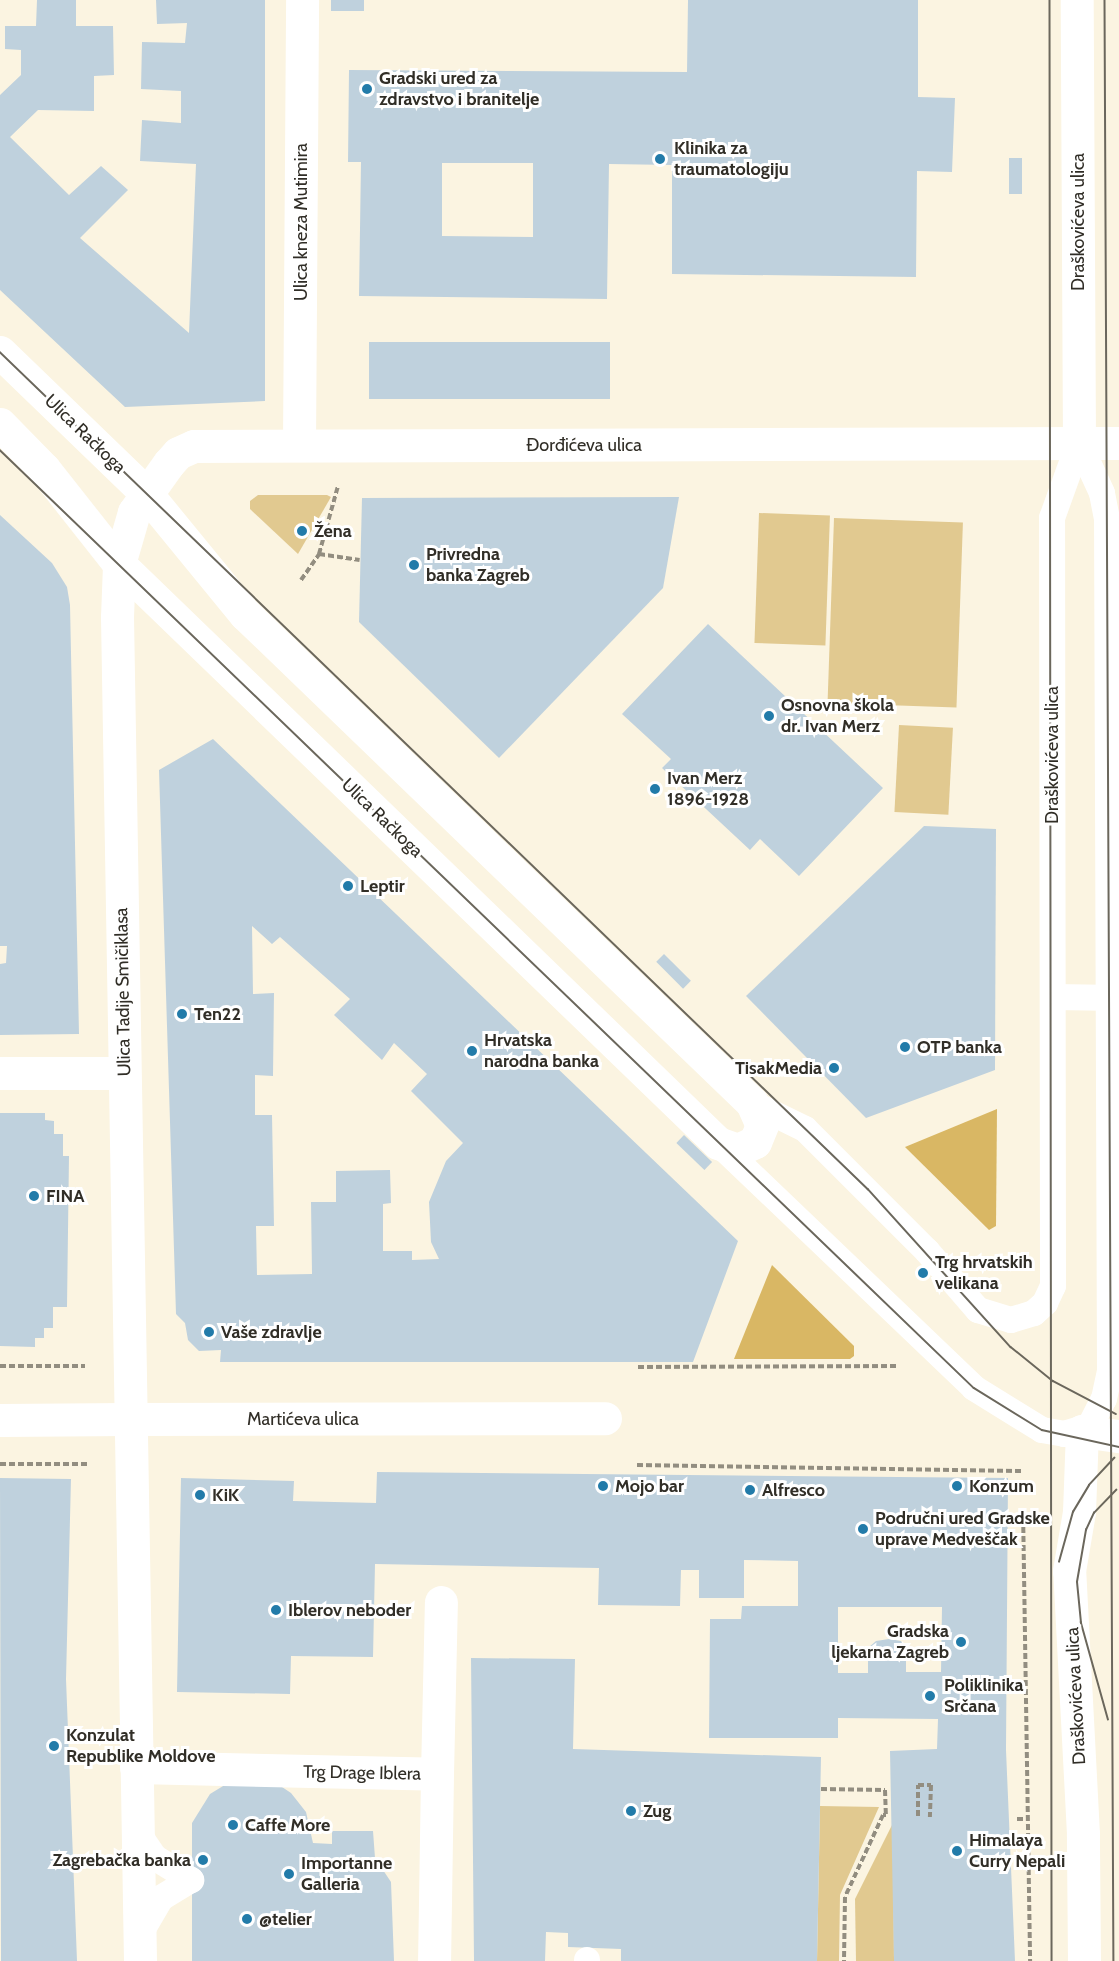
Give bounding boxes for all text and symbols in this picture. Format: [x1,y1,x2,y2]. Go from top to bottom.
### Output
place label: Gradski ured za zdravstvo i branitelje [379,68,539,110]
marker: Gradski ured za zdravstvo i branitelje [360,82,374,96]
place label: Klinika za traumatologiju [674,138,789,180]
street label: Ulica kneza Mutimira [290,143,312,301]
marker: Klinika za traumatologiju [651,150,669,168]
street label: Draškovićeva ulica [1067,153,1089,291]
street label: Ulica Račkoga [40,390,130,478]
street label: Đorđićeva ulica [526,434,642,456]
place label: Žena [314,520,352,542]
marker: Žena [295,524,309,538]
place label: Privredna banka Zagreb [426,544,530,586]
marker: Privredna banka Zagreb [407,558,421,572]
street label: Draškovićeva ulica [1041,686,1063,824]
place label: Osnovna škola dr. Ivan Merz [781,695,894,738]
marker: Osnovna škola dr. Ivan Merz [762,709,776,723]
place label: Ivan Merz 1896-1928 [667,768,749,810]
street label: Ulica Račkoga [337,774,427,862]
marker: Ivan Merz 1896-1928 [648,782,662,796]
place label: Leptir [360,875,405,897]
marker: Leptir [341,879,355,893]
street label: Ulica Tadije Smičiklasa [111,907,135,1077]
place label: Ten22 [194,1003,241,1025]
marker: Ten22 [175,1007,189,1021]
place label: Hrvatska narodna banka [484,1030,599,1072]
place label: OTP banka [917,1036,1002,1058]
marker: OTP banka [898,1040,912,1054]
marker: Hrvatska narodna banka [465,1044,479,1058]
place label: TisakMedia [735,1057,822,1079]
marker: TisakMedia [827,1061,841,1075]
place label: FINA [46,1185,85,1207]
marker: FINA [27,1189,41,1203]
place label: Trg hrvatskih velikana [935,1252,1033,1294]
marker: Trg hrvatskih velikana [916,1266,930,1280]
place label: Vaše zdravlje [221,1321,322,1343]
marker: Vaše zdravlje [202,1325,216,1339]
street label: Martićeva ulica [247,1408,359,1430]
place label: Mojo bar [615,1475,684,1497]
place label: Konzum [969,1475,1034,1497]
marker: Mojo bar [596,1479,610,1493]
place label: Alfresco [762,1479,825,1501]
marker: Konzum [950,1479,964,1493]
marker: Alfresco [743,1483,757,1497]
place label: KiK [212,1484,239,1506]
marker: KiK [193,1488,207,1502]
place label: Područni ured Gradske uprave Medveščak [875,1508,1050,1550]
marker: Područni ured Gradske uprave Medveščak [856,1522,870,1536]
place label: Iblerov neboder [288,1599,411,1621]
marker: Iblerov neboder [269,1603,283,1617]
place label: Gradska ljekarna Zagreb [831,1621,949,1664]
street label: Draškovićeva ulica [1062,1627,1090,1765]
marker: Gradska ljekarna Zagreb [954,1635,968,1649]
place label: Poliklinika Srčana [944,1675,1023,1718]
marker: Poliklinika Srčana [921,1687,939,1705]
place label: Konzulat Republike Moldove [66,1725,216,1768]
marker: Konzulat Republike Moldove [47,1739,61,1753]
street label: Trg Drage Iblera [303,1761,421,1785]
place label: Zug [643,1800,671,1822]
marker: Zug [624,1804,638,1818]
place label: Caffe More [245,1814,330,1836]
marker: Caffe More [226,1818,240,1832]
place label: Himalaya Curry Nepali [969,1830,1065,1872]
marker: Himalaya Curry Nepali [950,1844,964,1858]
place label: Zagrebačka banka [52,1849,191,1871]
marker: Zagrebačka banka [196,1853,210,1867]
place label: Importanne Galleria [301,1853,392,1896]
marker: Importanne Galleria [282,1867,296,1881]
place label: @telier [259,1908,312,1930]
marker: @telier [240,1912,254,1926]

